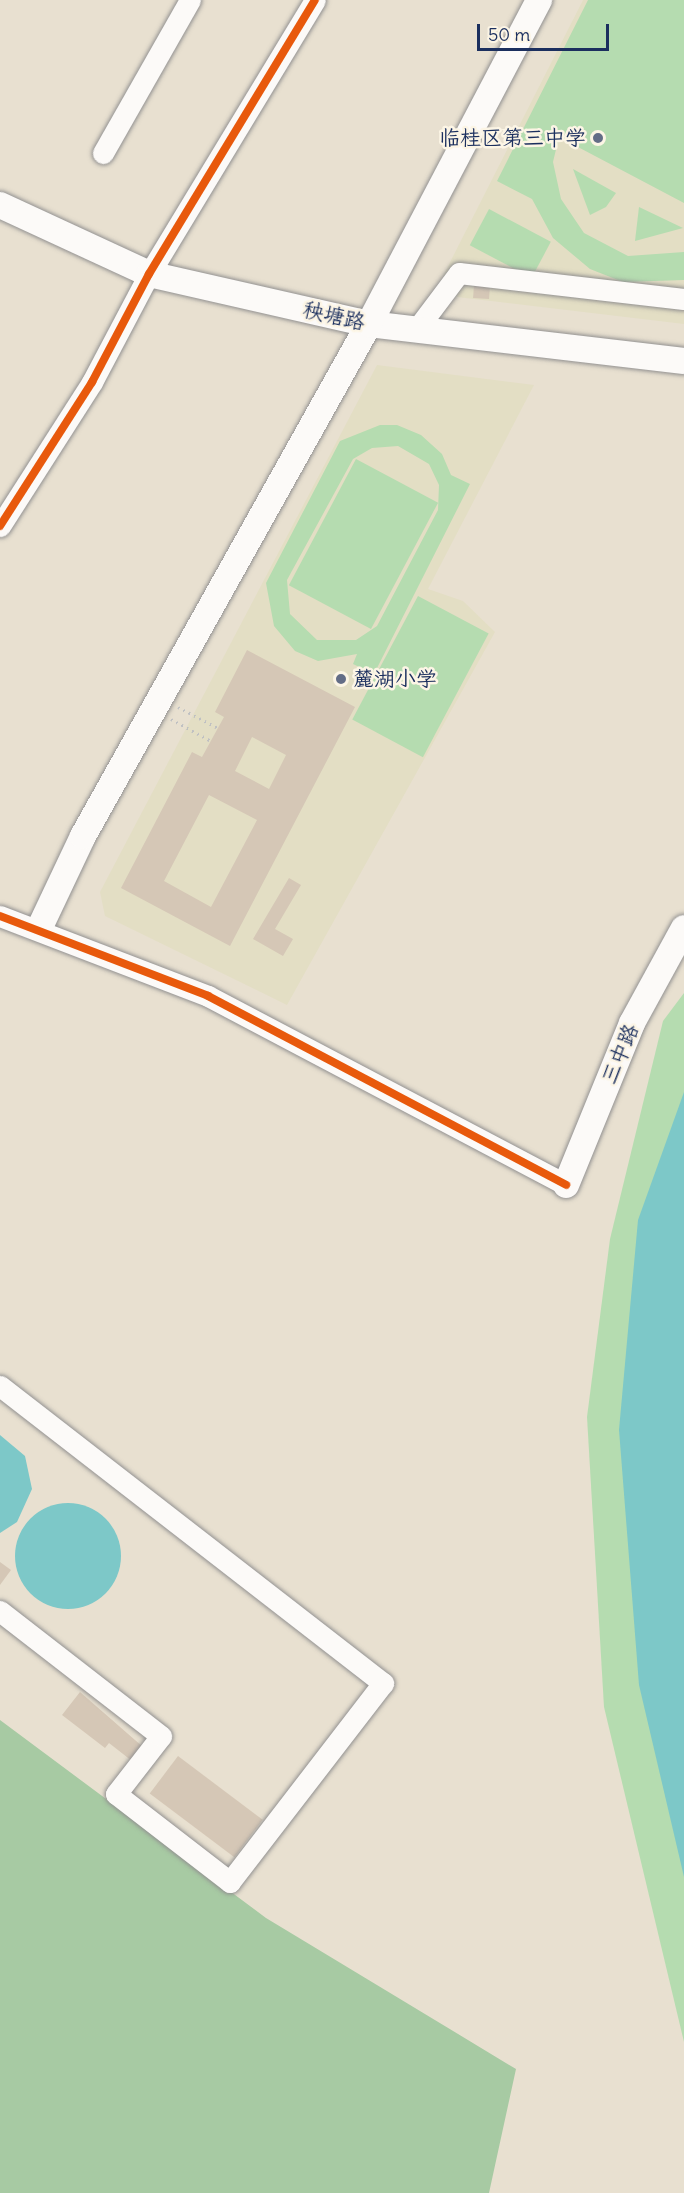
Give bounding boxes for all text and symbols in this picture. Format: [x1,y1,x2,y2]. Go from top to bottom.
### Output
scale bar [480,12,612,50]
text: 50 m [488,23,530,46]
place label: 临桂区第三中学 [439,125,586,151]
marker: 临桂区第三中学 [591,131,605,145]
street label: 秧塘路 [300,297,368,335]
place label: 麓湖小学 [353,666,437,692]
marker: 麓湖小学 [334,672,348,686]
street label: 三中路 [596,1020,644,1088]

